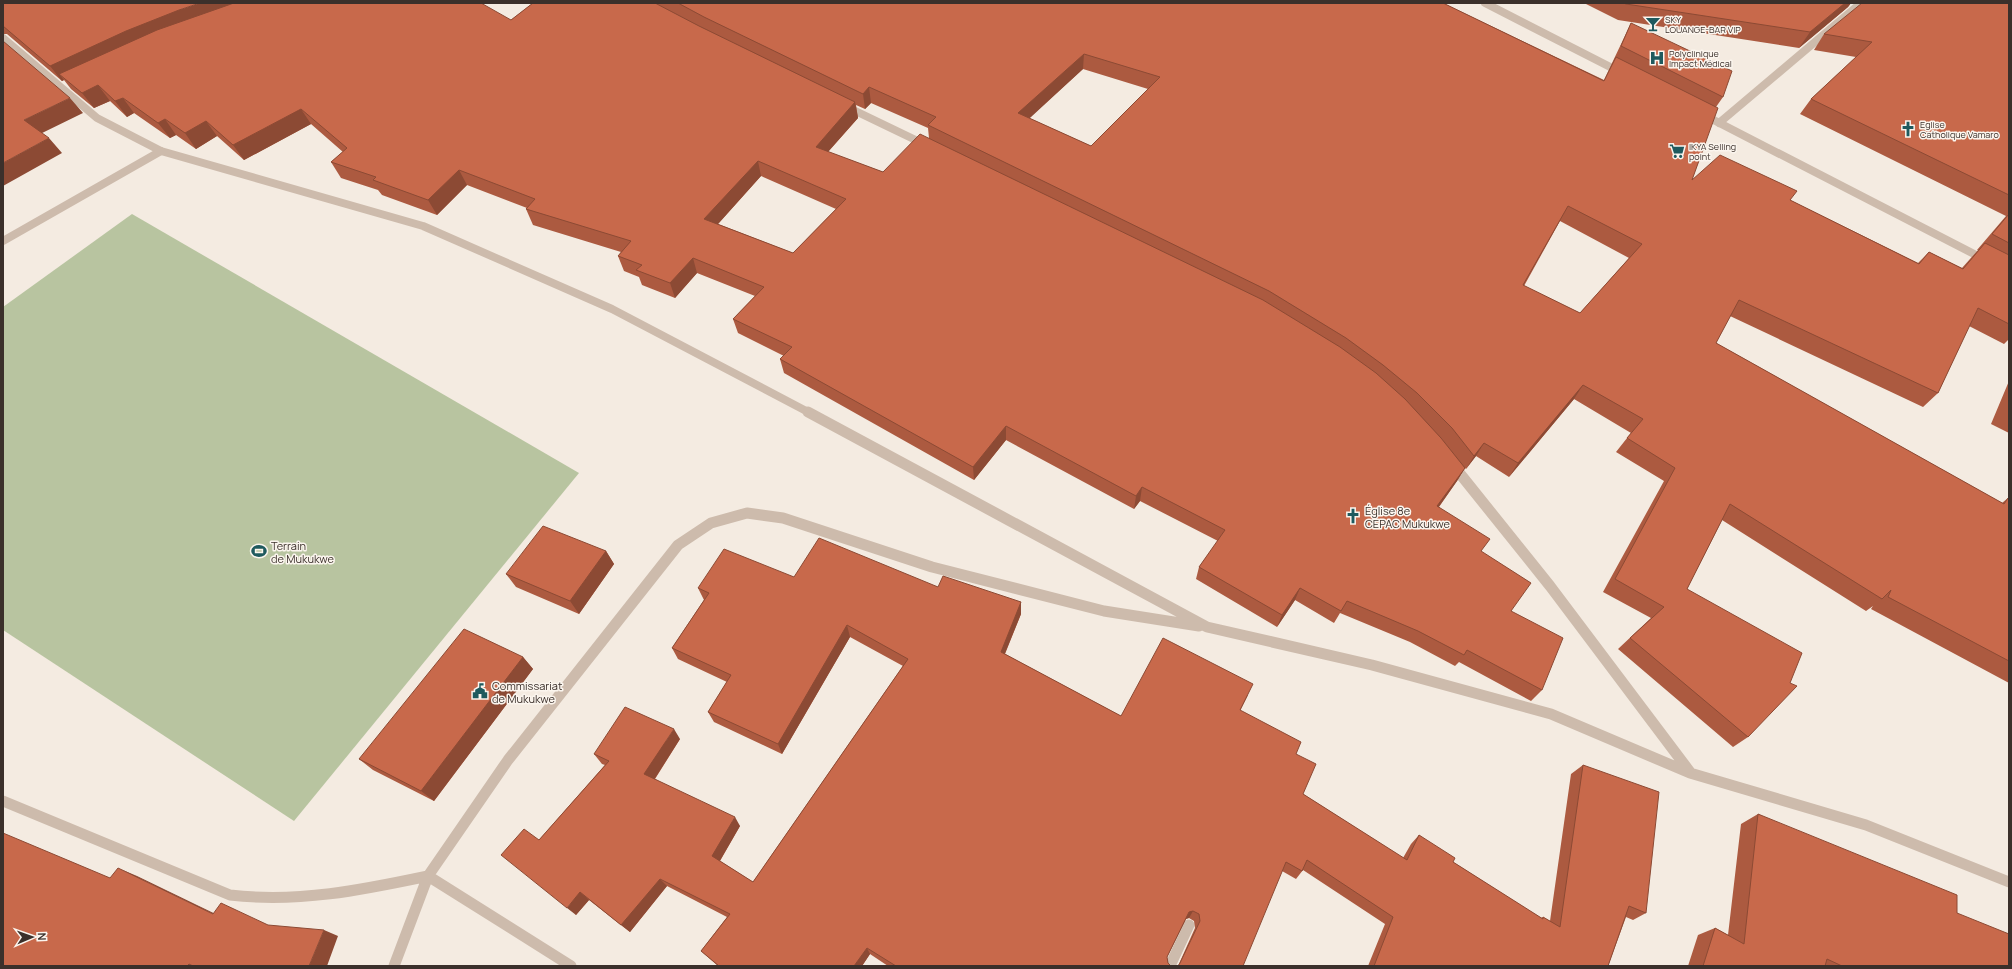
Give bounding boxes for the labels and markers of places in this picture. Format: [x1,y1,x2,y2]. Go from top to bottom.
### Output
place label: SKY LOUANGE-BAR VIP [1665,13,1741,36]
bar icon: SKY LOUANGE-BAR VIP [1644,15,1662,33]
place label: Polyclinique Impact Médical [1669,47,1732,70]
hospital icon: Polyclinique Impact Médical [1648,49,1666,67]
place label: Eglise Catholique Vamaro [1920,118,1999,141]
church icon: Eglise Catholique Vamaro [1899,120,1917,138]
place label: IKYA Selling point [1689,140,1736,163]
supermarket icon: IKYA Selling point [1668,142,1686,160]
place label: Église 8e CEPAC Mukukwe [1365,503,1451,531]
church icon: Église 8e CEPAC Mukukwe [1344,507,1362,525]
place label: Terrain de Mukukwe [271,538,335,566]
sports icon: Terrain de Mukukwe [250,542,268,560]
place label: Commissariat de Mukukwe [492,678,562,706]
public building icon: Commissariat de Mukukwe [471,682,489,700]

